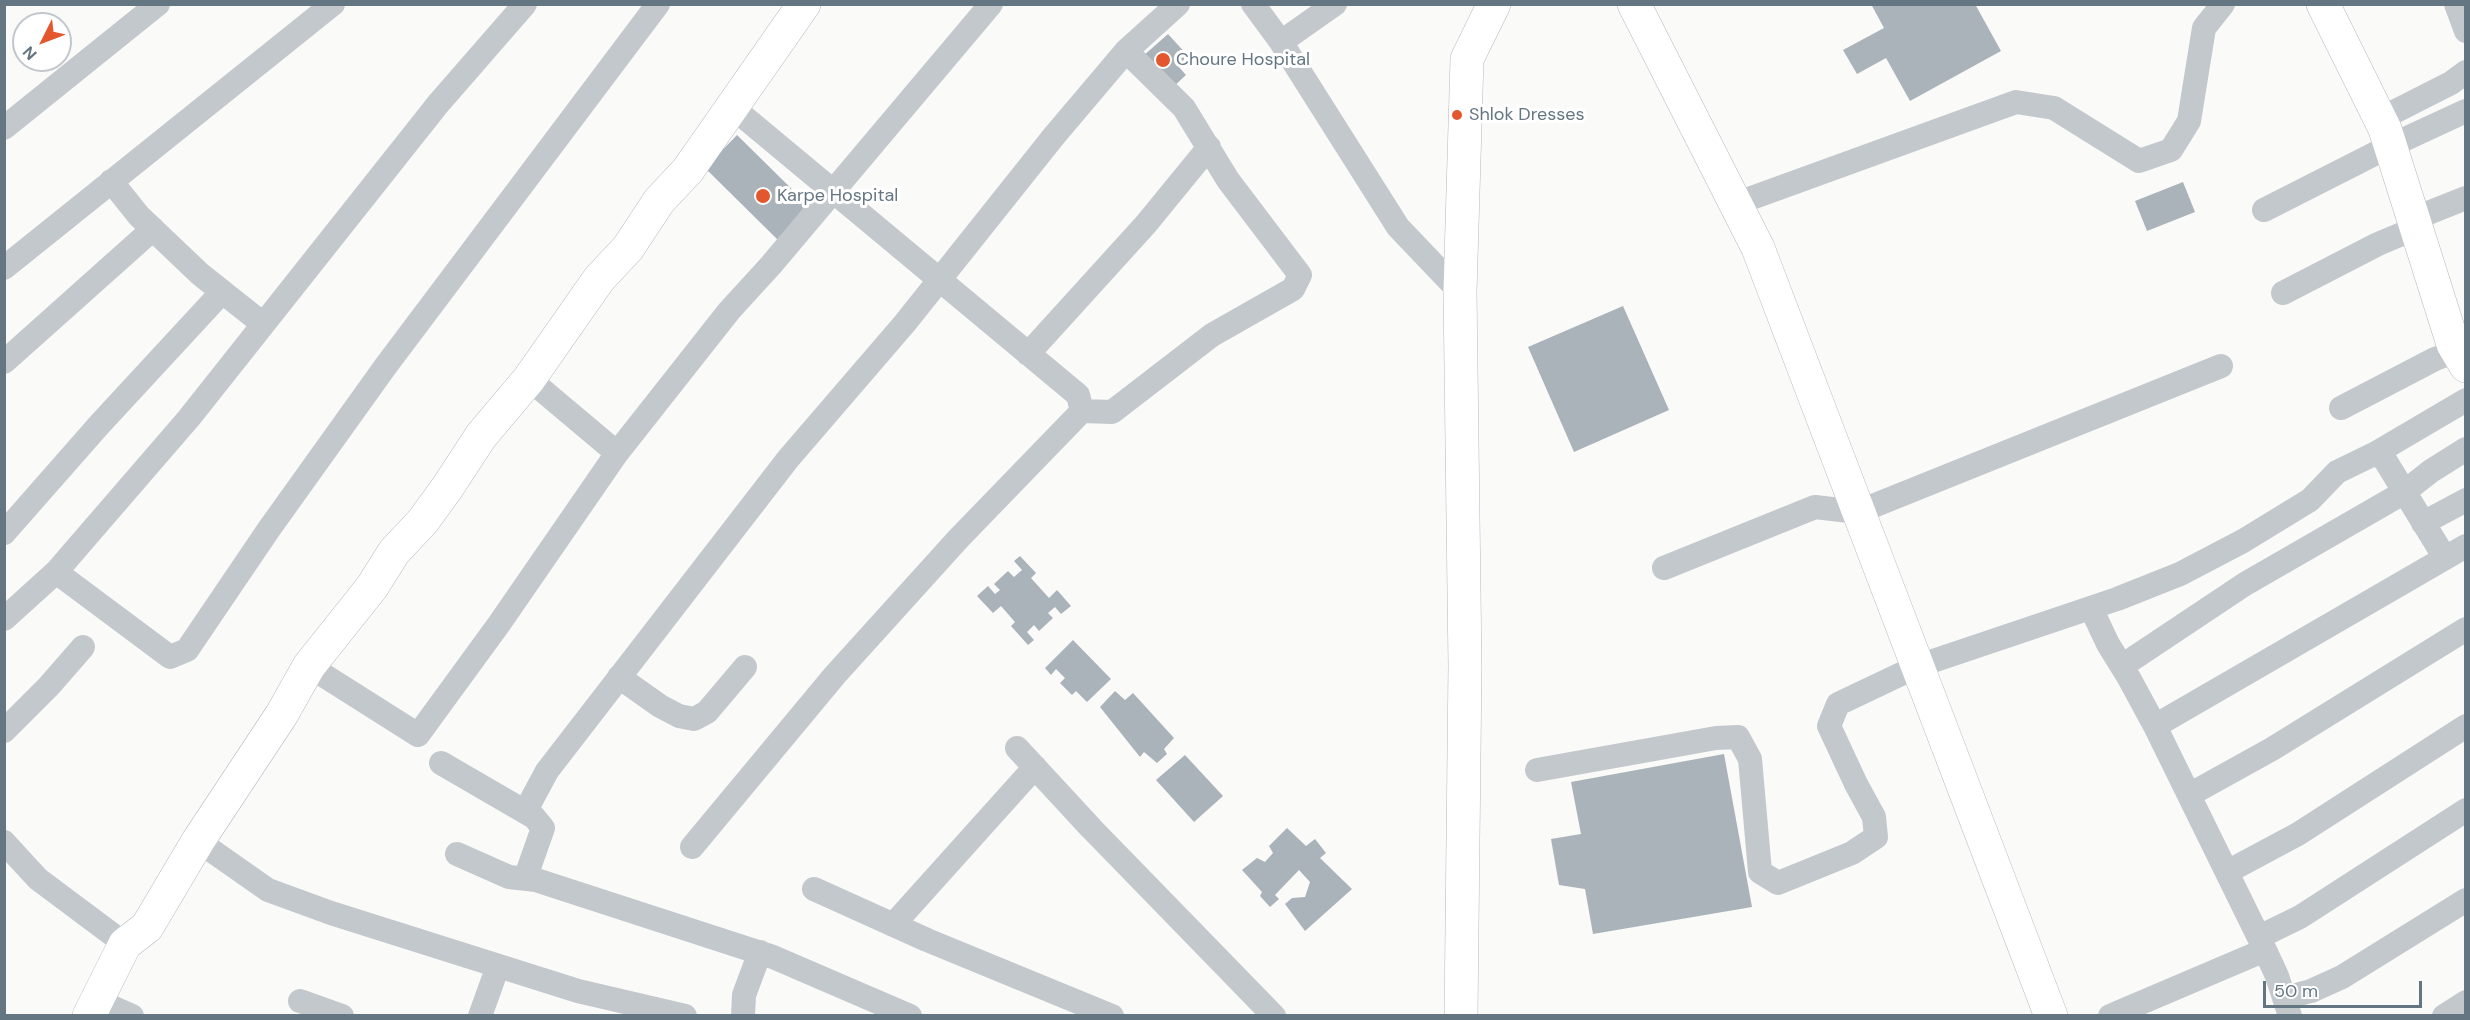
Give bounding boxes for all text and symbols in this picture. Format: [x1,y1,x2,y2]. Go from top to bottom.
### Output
north arrow [12,12,72,72]
text: N [18,42,41,64]
place label: Choure Hospital [1176,49,1310,71]
marker: Choure Hospital [1154,51,1172,69]
place label: Shlok Dresses [1469,104,1585,126]
marker: Shlok Dresses [1450,108,1464,122]
place label: Karpe Hospital [777,185,898,207]
marker: Karpe Hospital [754,187,772,205]
scale bar [2266,969,2425,1007]
text: 50 m [2274,979,2318,1003]

